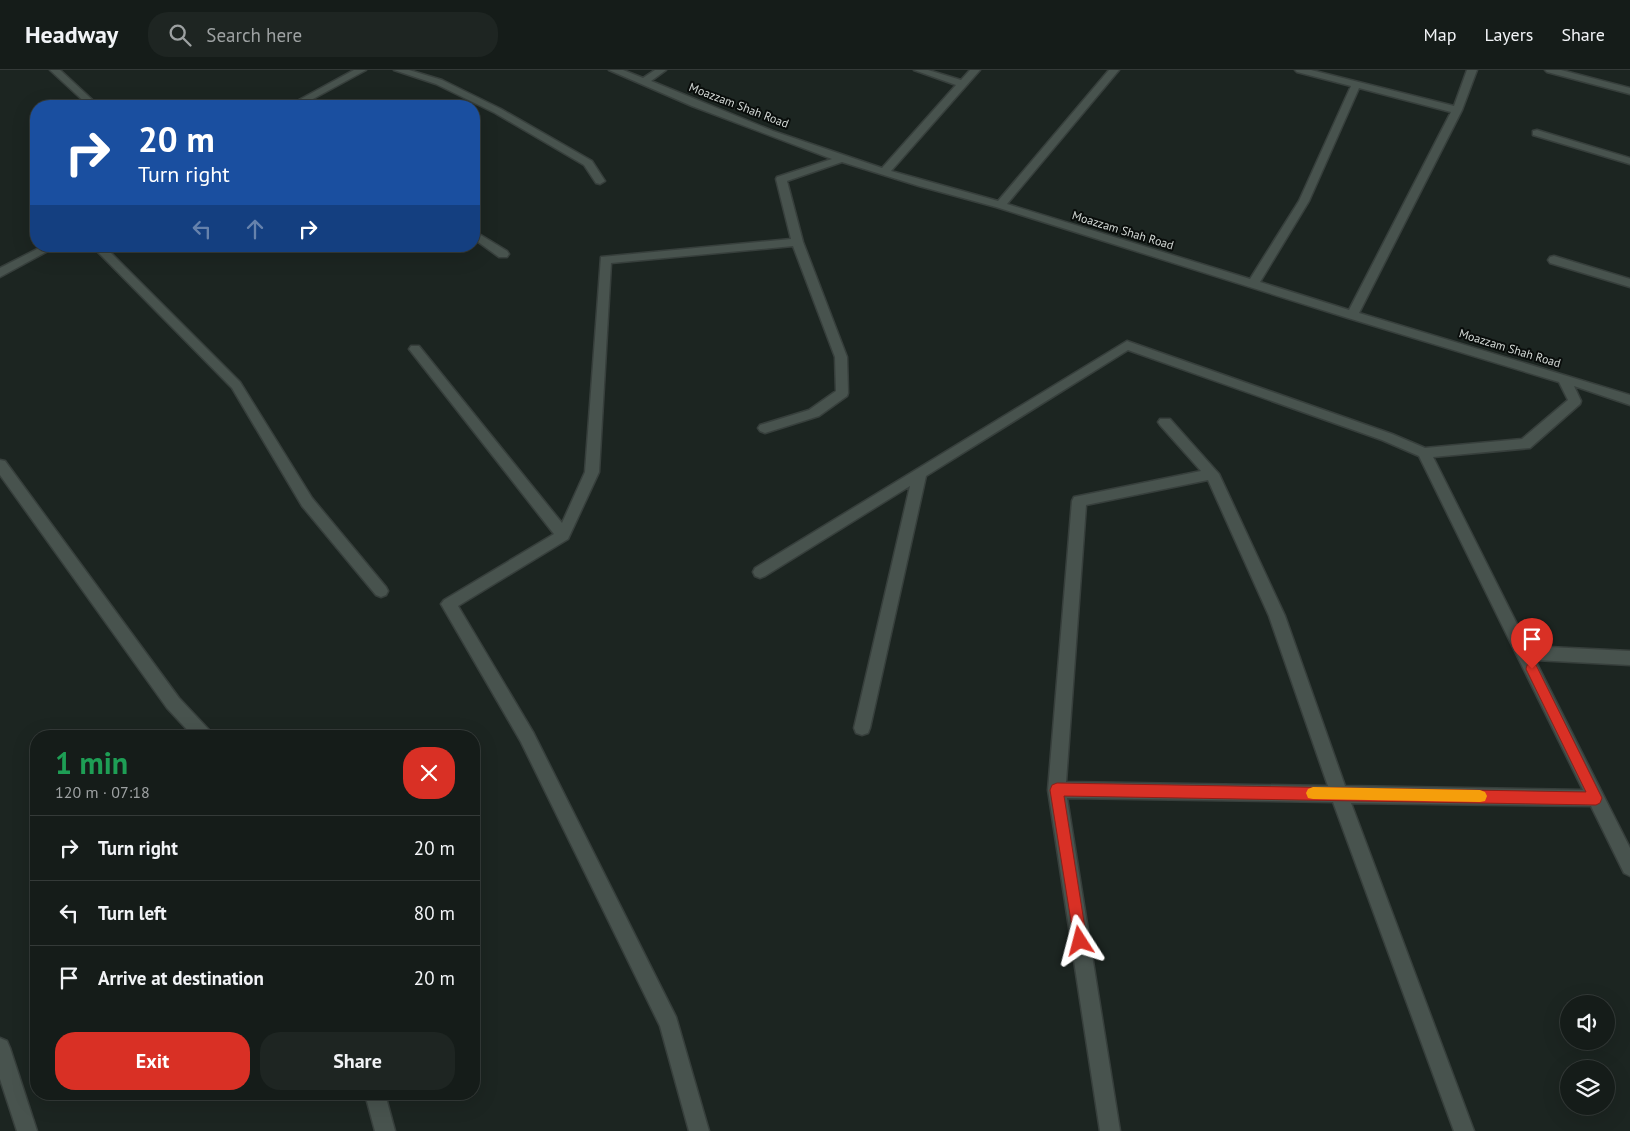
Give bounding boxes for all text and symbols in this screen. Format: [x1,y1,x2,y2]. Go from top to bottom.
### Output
search box [148,12,498,57]
text: Headway [25,19,118,50]
icon: search [166,21,194,49]
text: Search here [206,23,302,47]
text: Map [1424,23,1456,46]
text: Layers [1484,23,1533,46]
text: Share [1561,23,1605,46]
street label: Moazzam Shah Road [687,79,791,131]
text: 20 m [138,116,215,162]
icon: right [55,120,120,185]
text: Turn right [138,160,230,188]
street label: Moazzam Shah Road [1070,207,1176,253]
icon: left [188,215,216,243]
icon: ahead [241,215,269,243]
icon: right [294,215,322,243]
street label: Moazzam Shah Road [1457,325,1563,371]
pin [1511,618,1553,669]
icon: arrive [1518,625,1546,653]
text: 1 min [55,743,128,782]
button: close [403,747,455,799]
text: 120 m · 07:18 [55,782,150,802]
icon: right [55,834,83,862]
text: Turn right [98,836,178,860]
text: 20 m [414,836,455,860]
icon: left [55,899,83,927]
text: Turn left [98,901,167,925]
text: 80 m [414,901,455,925]
position arrow [1053,914,1105,966]
icon: arrive [55,964,83,992]
text: Arrive at destination [98,966,264,990]
text: 20 m [414,966,455,990]
map controls [1560,995,1615,1115]
button: sound [1560,995,1615,1050]
button: Exit [55,1032,250,1090]
button: Share [260,1032,455,1090]
button: layers [1560,1060,1615,1115]

